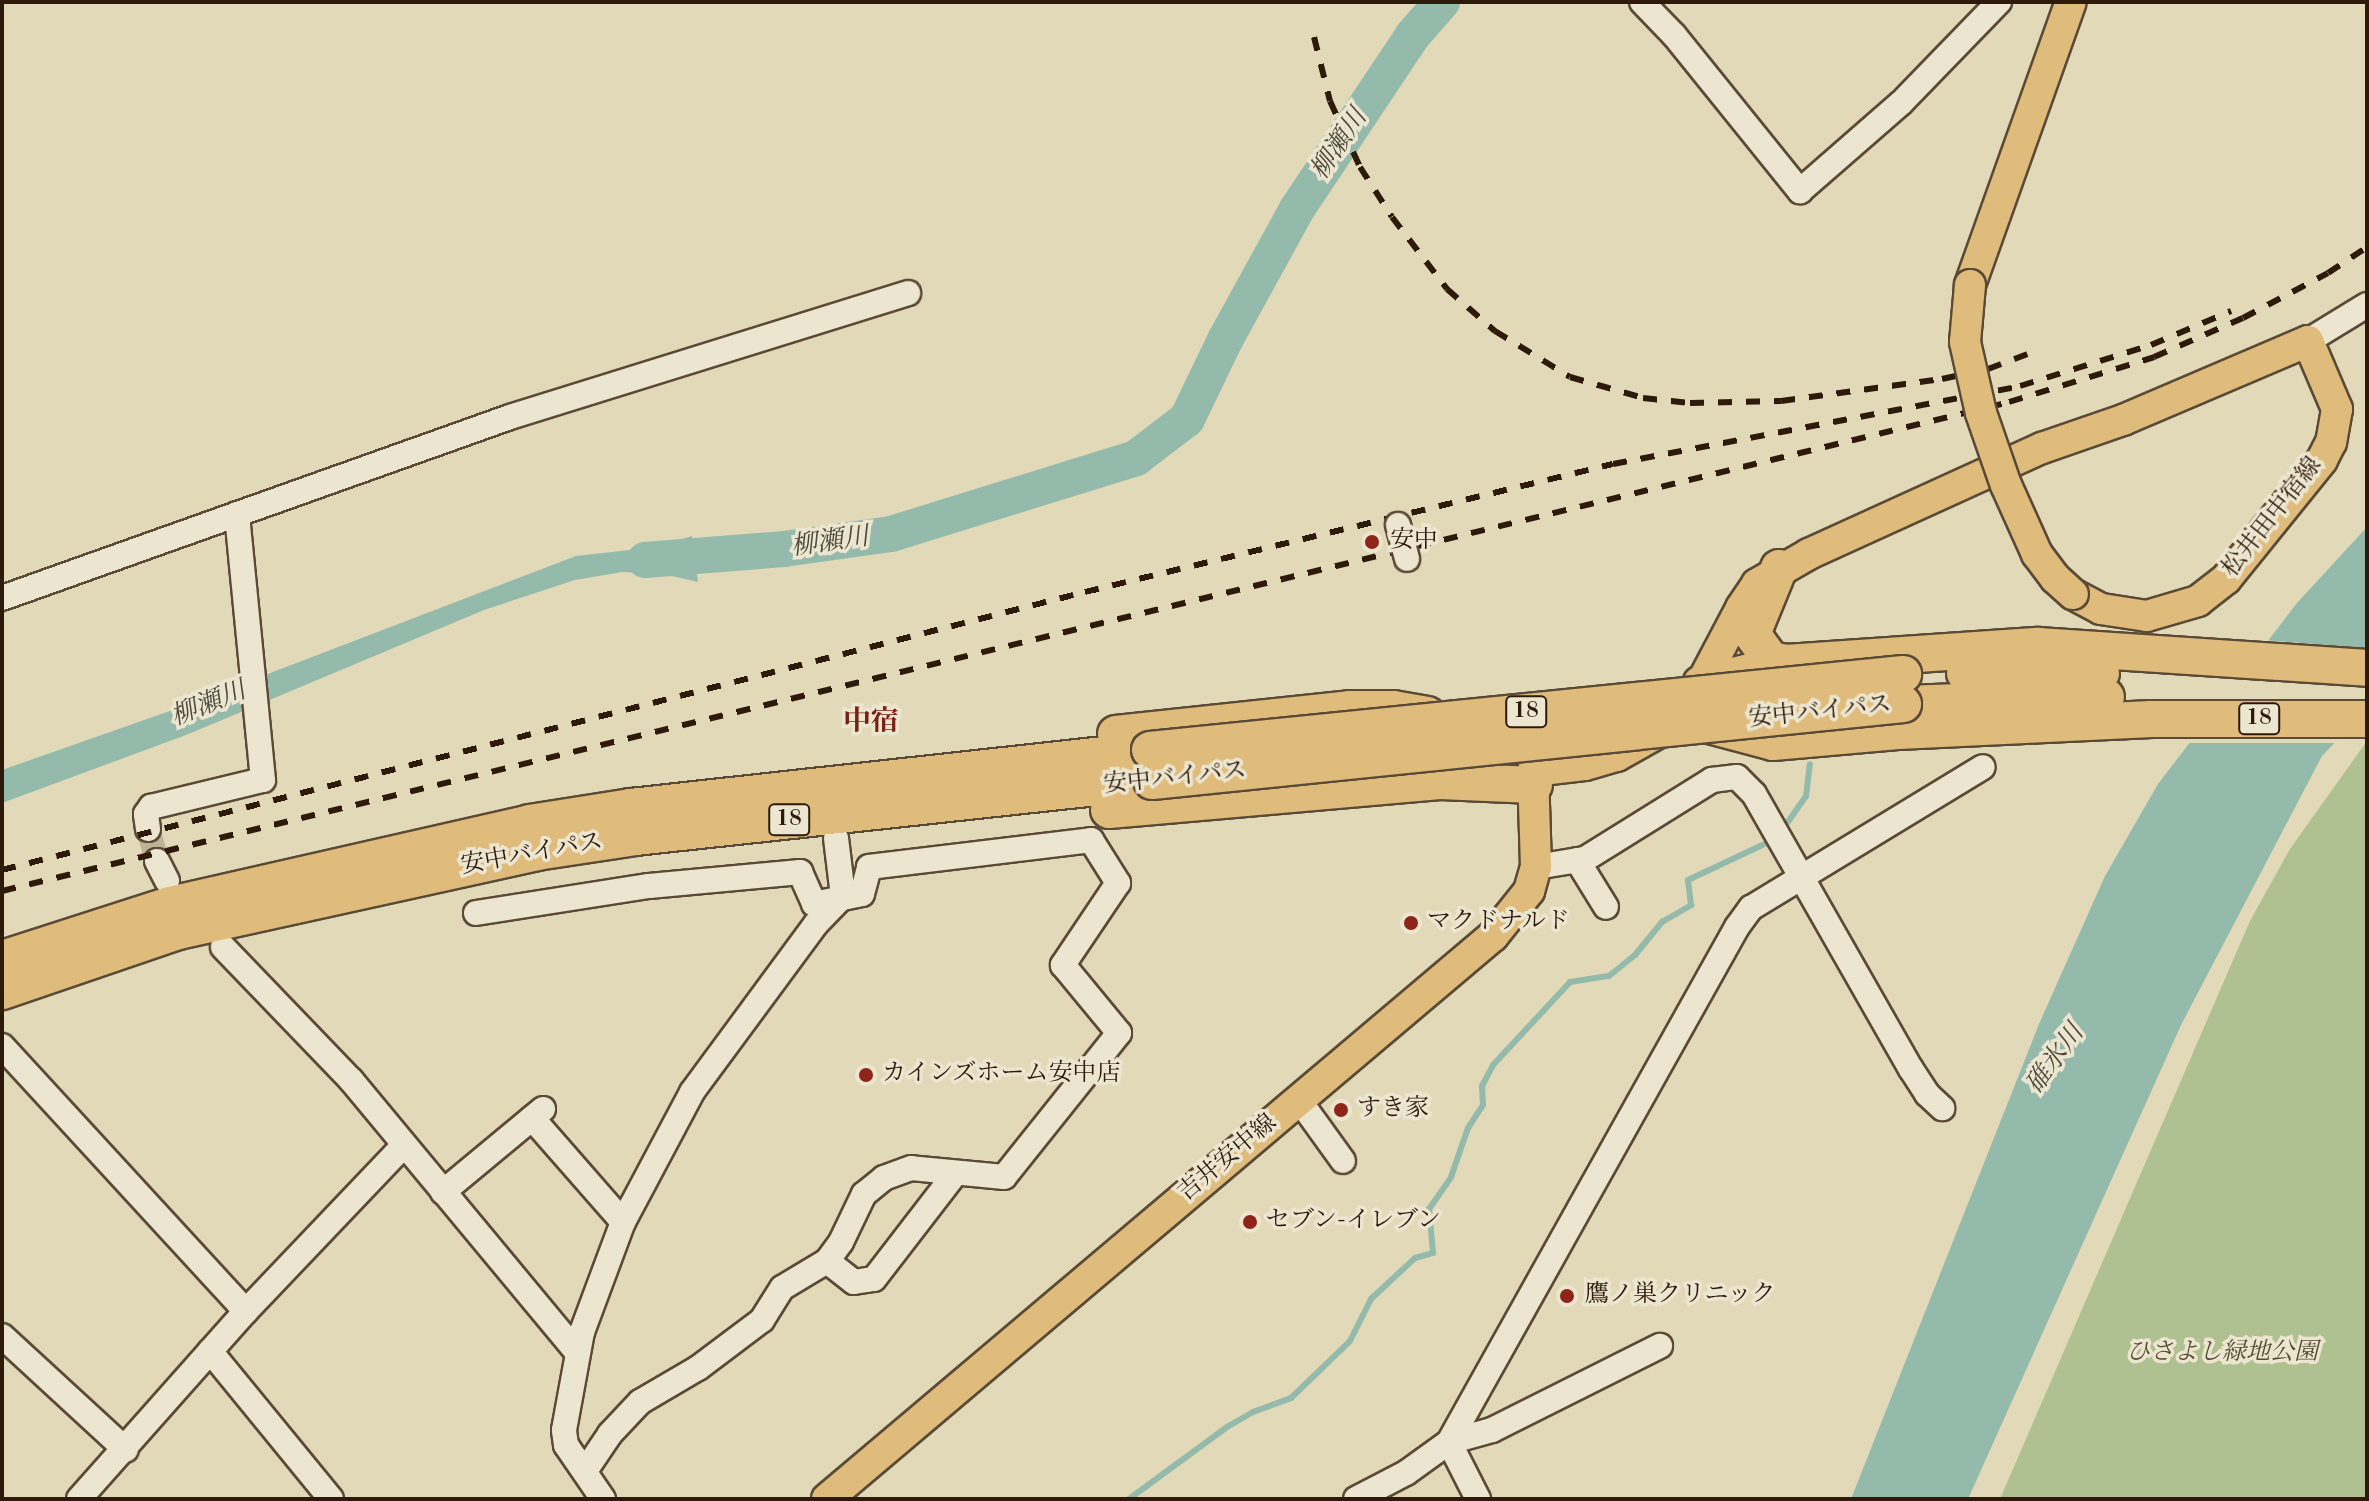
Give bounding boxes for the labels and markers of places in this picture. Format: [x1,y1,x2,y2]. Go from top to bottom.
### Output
place label: 安中 [1390,528,1438,556]
marker: 安中 [1361,531,1383,553]
place label: マクドナルド [1427,909,1571,937]
marker: マクドナルド [1402,914,1420,932]
place label: カインズホーム安中店 [882,1061,1122,1089]
marker: カインズホーム安中店 [857,1066,875,1084]
place label: すき家 [1357,1096,1429,1124]
marker: すき家 [1332,1101,1350,1119]
place label: セブン-イレブン [1266,1208,1443,1236]
marker: セブン-イレブン [1241,1213,1259,1231]
place label: 鷹ノ巣クリニック [1585,1282,1777,1310]
marker: 鷹ノ巣クリニック [1556,1285,1578,1307]

